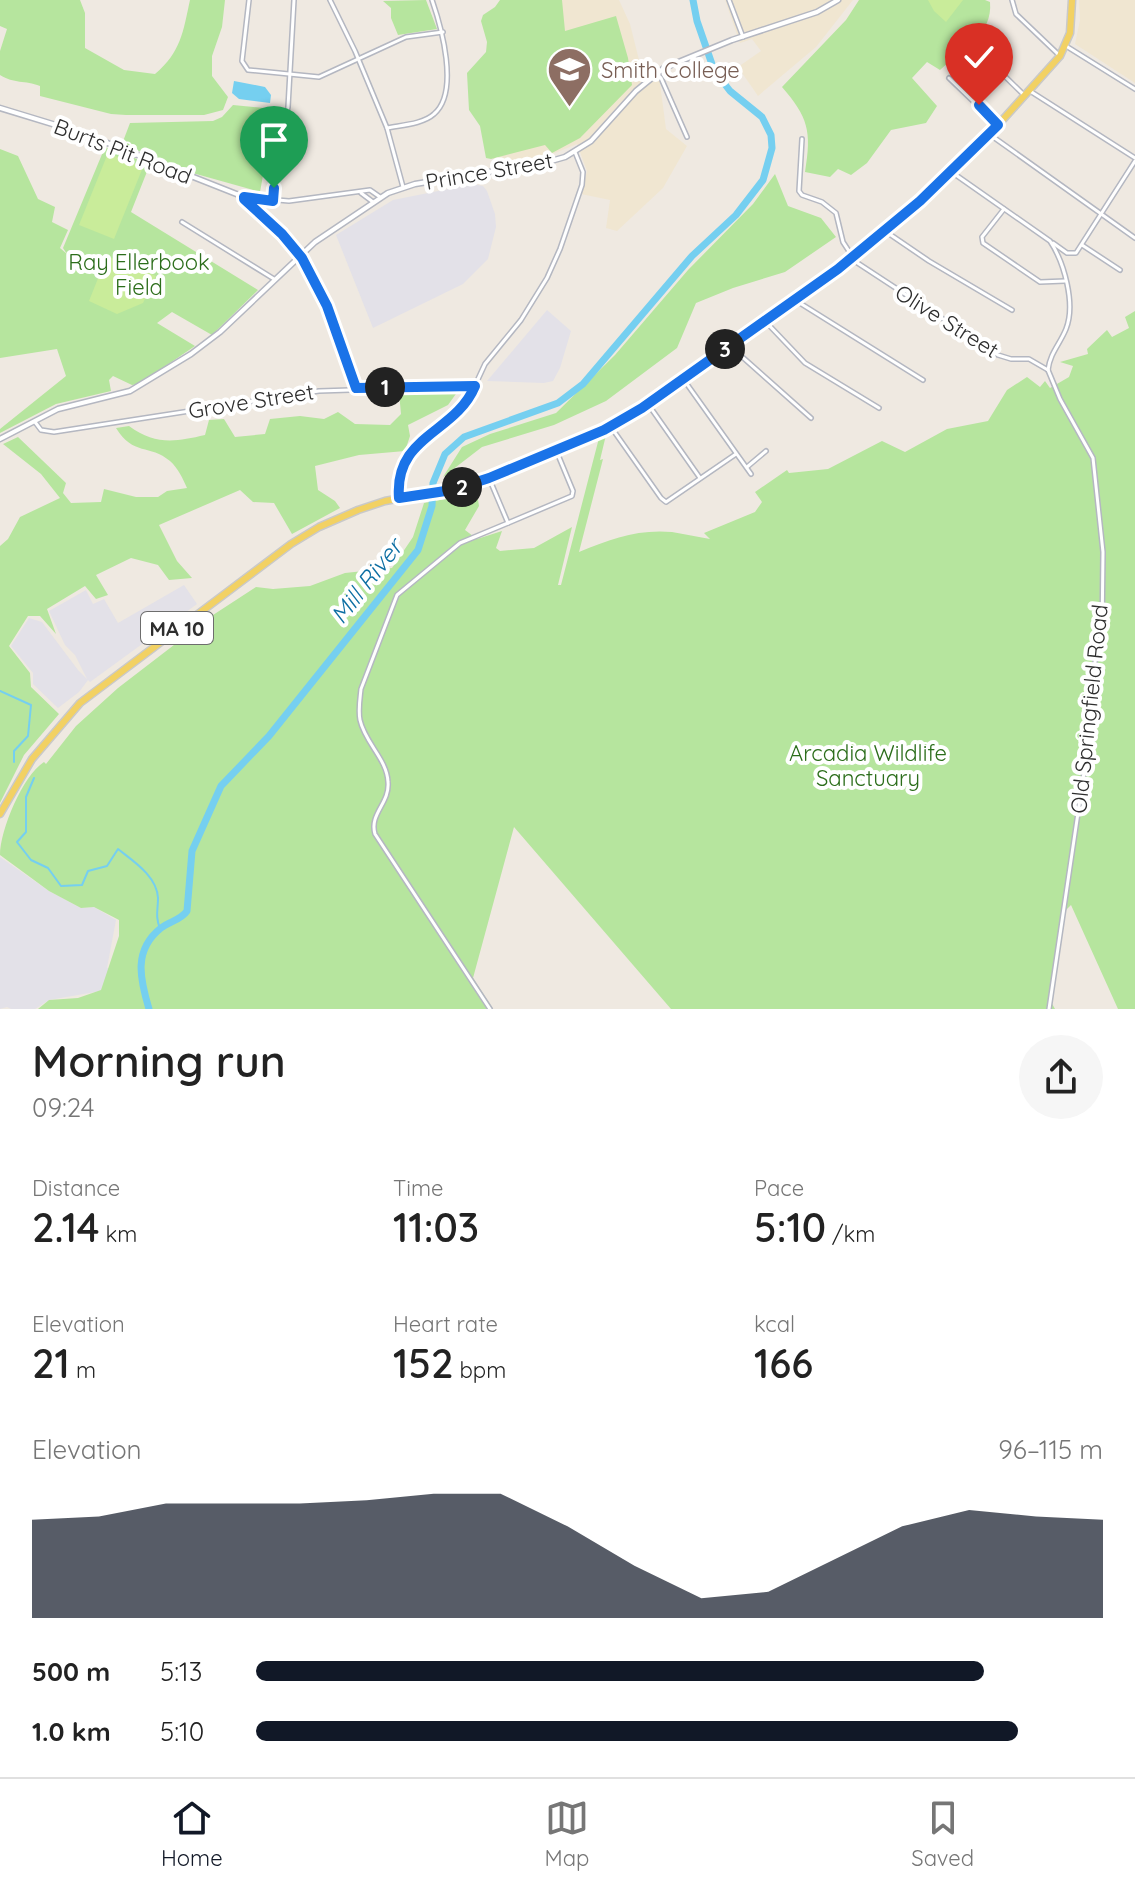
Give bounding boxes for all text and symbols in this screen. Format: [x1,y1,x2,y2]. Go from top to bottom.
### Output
pin [945,23,1013,105]
icon: check [957,35,1001,79]
school or university icon: Smith College [546,46,594,109]
place label: Smith College [601,56,740,84]
pin [240,106,308,188]
street label: Burts Pit Road [50,112,196,190]
icon: arrive [252,118,296,162]
street label: Prince Street [423,146,555,196]
park label: Ray Ellerbook Field [68,248,210,301]
street label: Olive Street [890,278,1004,364]
pin: 3 [705,329,745,369]
text: 3 [719,335,731,363]
pin: 1 [365,367,405,407]
text: 1 [381,373,389,401]
street label: Grove Street [186,377,316,425]
pin: 2 [442,467,482,507]
text: 2 [456,473,468,501]
water label: Mill River [324,531,410,629]
street label: Old Springfield Road [1064,603,1114,815]
road number: MA 10 [141,612,213,644]
park label: Arcadia Wildlife Sanctuary [789,739,947,792]
text: Morning run [32,1033,286,1088]
button: share [1019,1035,1103,1119]
text: 09:24 [32,1091,95,1124]
text: Distance [32,1174,120,1202]
text: Time [393,1174,444,1202]
text: Pace [754,1174,804,1202]
text: 2.14 [32,1202,100,1252]
text: 11:03 [393,1202,479,1252]
text: 5:10 [754,1202,826,1252]
text: km [100,1220,137,1248]
text: /km [826,1220,875,1248]
text: Elevation [32,1310,125,1338]
text: Heart rate [393,1310,498,1338]
text: kcal [754,1310,795,1338]
text: 21 [32,1338,70,1388]
text: 152 [393,1338,454,1388]
text: 166 [754,1338,813,1388]
text: m [70,1356,96,1384]
text: bpm [454,1356,506,1384]
text: Elevation [32,1433,142,1466]
text: 96–115 m [998,1433,1103,1466]
text: 500 m [32,1655,110,1688]
text: 5:13 [160,1655,202,1688]
text: 1.0 km [32,1715,111,1748]
text: 5:10 [160,1715,204,1748]
tab: Home [161,1796,223,1872]
tab: Map [545,1796,589,1872]
tab: Saved [911,1796,974,1872]

